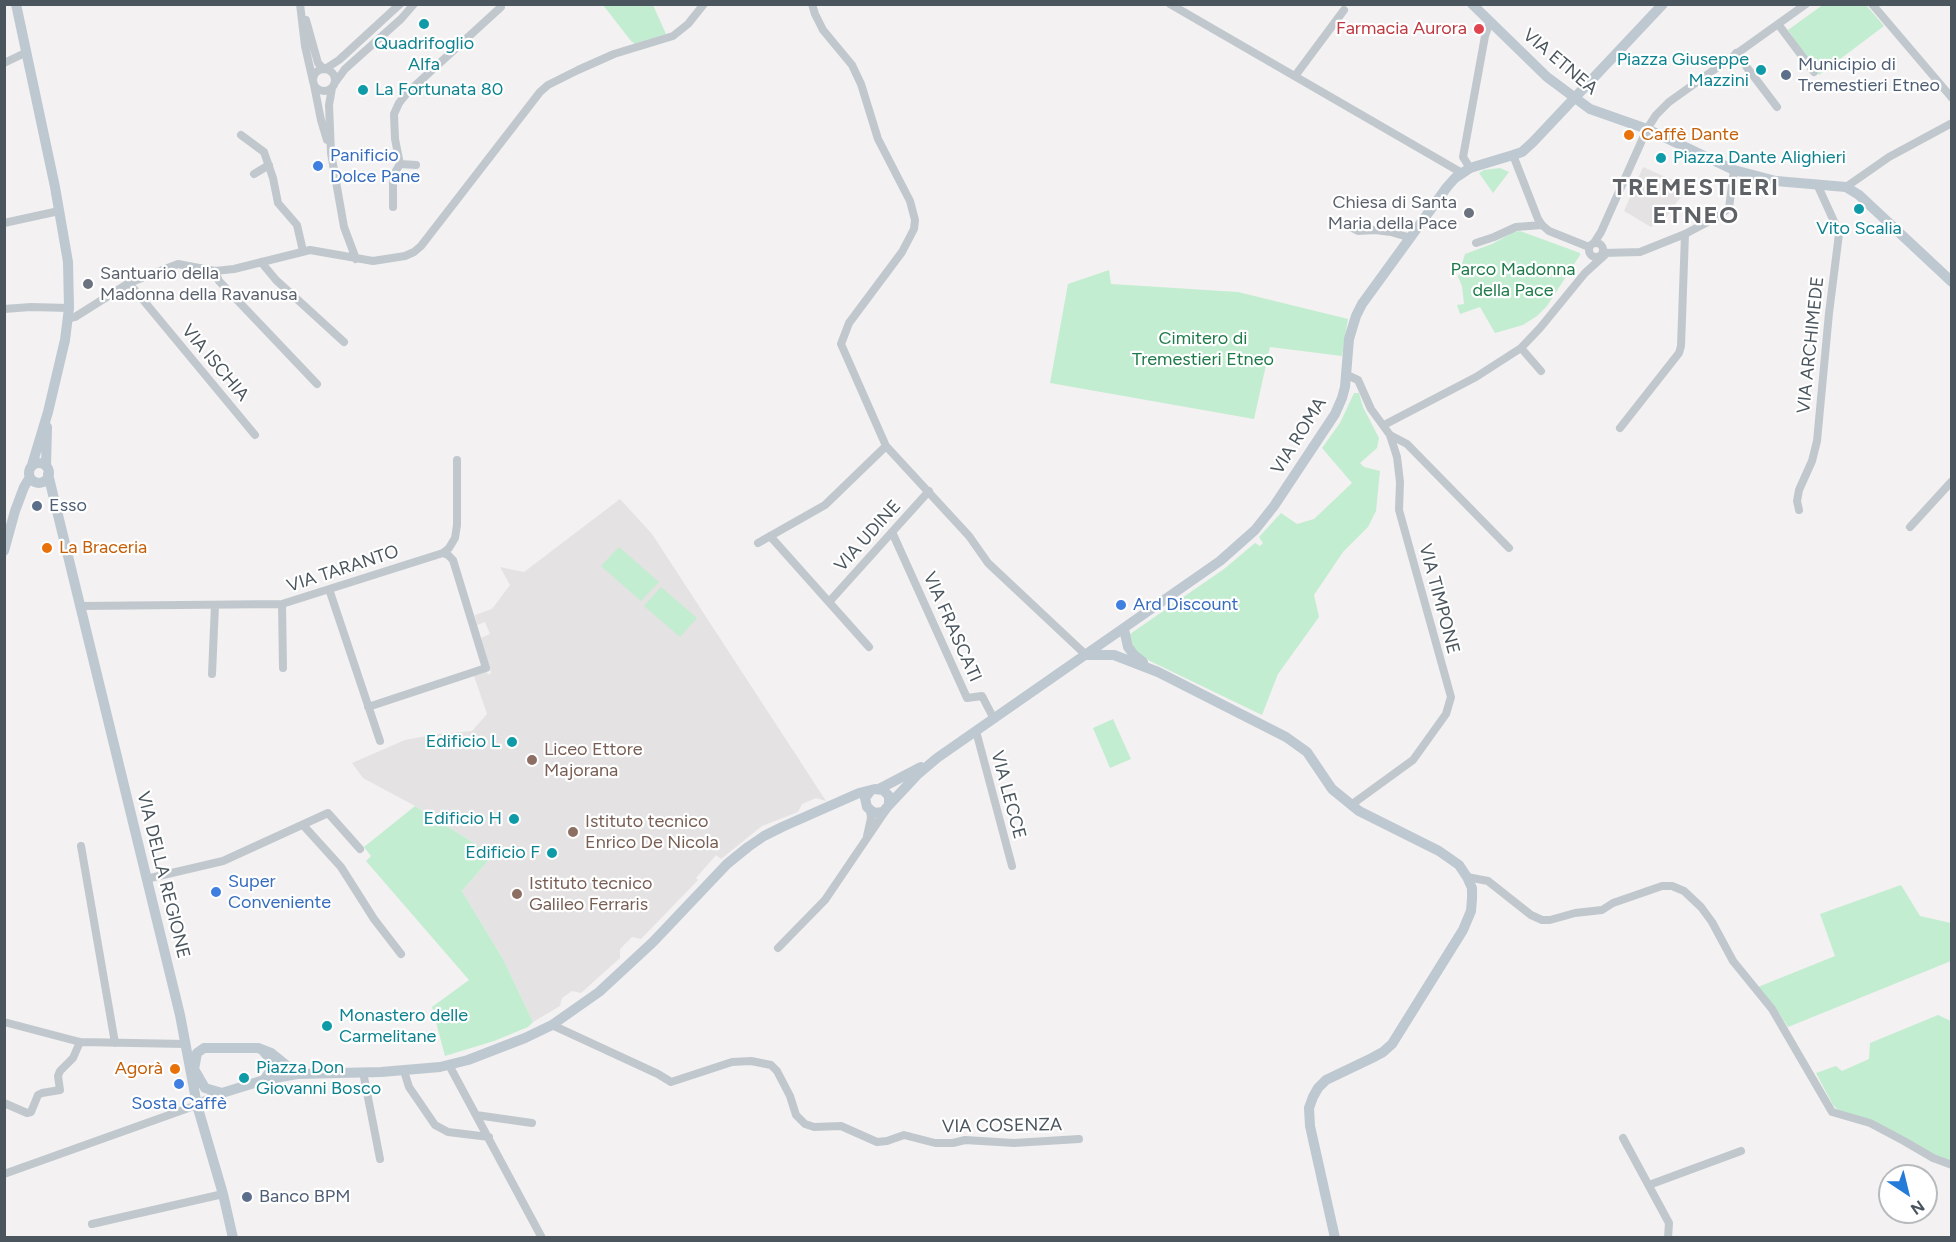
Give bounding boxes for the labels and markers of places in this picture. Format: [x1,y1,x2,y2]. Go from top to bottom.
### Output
marker: Quadrifoglio Alfa [417,17,431,31]
place label: Farmacia Aurora [1336,18,1467,40]
marker: Farmacia Aurora [1472,22,1486,36]
place label: Quadrifoglio Alfa [374,33,474,76]
place label: Piazza Giuseppe Mazzini [1617,49,1749,92]
place label: Municipio di Tremestieri Etneo [1798,54,1940,97]
marker: Piazza Giuseppe Mazzini [1754,63,1768,77]
marker: Municipio di Tremestieri Etneo [1779,68,1793,82]
place label: La Fortunata 80 [375,79,503,101]
marker: La Fortunata 80 [356,83,370,97]
place label: Caffè Dante [1641,124,1739,146]
marker: Caffè Dante [1622,128,1636,142]
place label: Panificio Dolce Pane [330,145,420,188]
place label: Piazza Dante Alighieri [1673,147,1846,169]
marker: Piazza Dante Alighieri [1654,151,1668,165]
marker: Panificio Dolce Pane [311,159,325,173]
place label: Chiesa di Santa Maria della Pace [1328,192,1457,234]
marker: Vito Scalia [1852,202,1866,216]
marker: Chiesa di Santa Maria della Pace [1462,206,1476,220]
place label: Vito Scalia [1816,218,1902,240]
place label: Santuario della Madonna della Ravanusa [100,263,297,306]
marker: Santuario della Madonna della Ravanusa [81,277,95,291]
place label: Esso [49,495,87,517]
marker: Esso [30,499,44,513]
place label: La Braceria [59,537,147,559]
marker: La Braceria [40,541,54,555]
place label: Ard Discount [1133,594,1238,616]
marker: Ard Discount [1114,598,1128,612]
place label: Edificio L [426,731,500,753]
marker: Edificio L [505,735,519,749]
place label: Liceo Ettore Majorana [544,739,643,782]
marker: Liceo Ettore Majorana [525,753,539,767]
place label: Edificio H [423,808,502,830]
place label: Istituto tecnico Enrico De Nicola [585,811,719,854]
marker: Edificio H [507,812,521,826]
marker: Istituto tecnico Enrico De Nicola [566,825,580,839]
place label: Edificio F [465,842,540,864]
marker: Edificio F [545,846,559,860]
place label: Super Conveniente [228,871,331,914]
place label: Istituto tecnico Galileo Ferraris [529,873,652,916]
marker: Super Conveniente [209,885,223,899]
marker: Istituto tecnico Galileo Ferraris [510,887,524,901]
place label: Monastero delle Carmelitane [339,1005,468,1048]
marker: Monastero delle Carmelitane [320,1019,334,1033]
place label: Piazza Don Giovanni Bosco [256,1057,381,1100]
place label: Agorà [115,1058,163,1080]
marker: Agorà [168,1062,182,1076]
marker: Piazza Don Giovanni Bosco [237,1071,251,1085]
marker: Sosta Caffè [172,1077,186,1091]
place label: Sosta Caffè [131,1093,227,1115]
place label: Banco BPM [259,1186,350,1208]
marker: Banco BPM [240,1190,254,1204]

